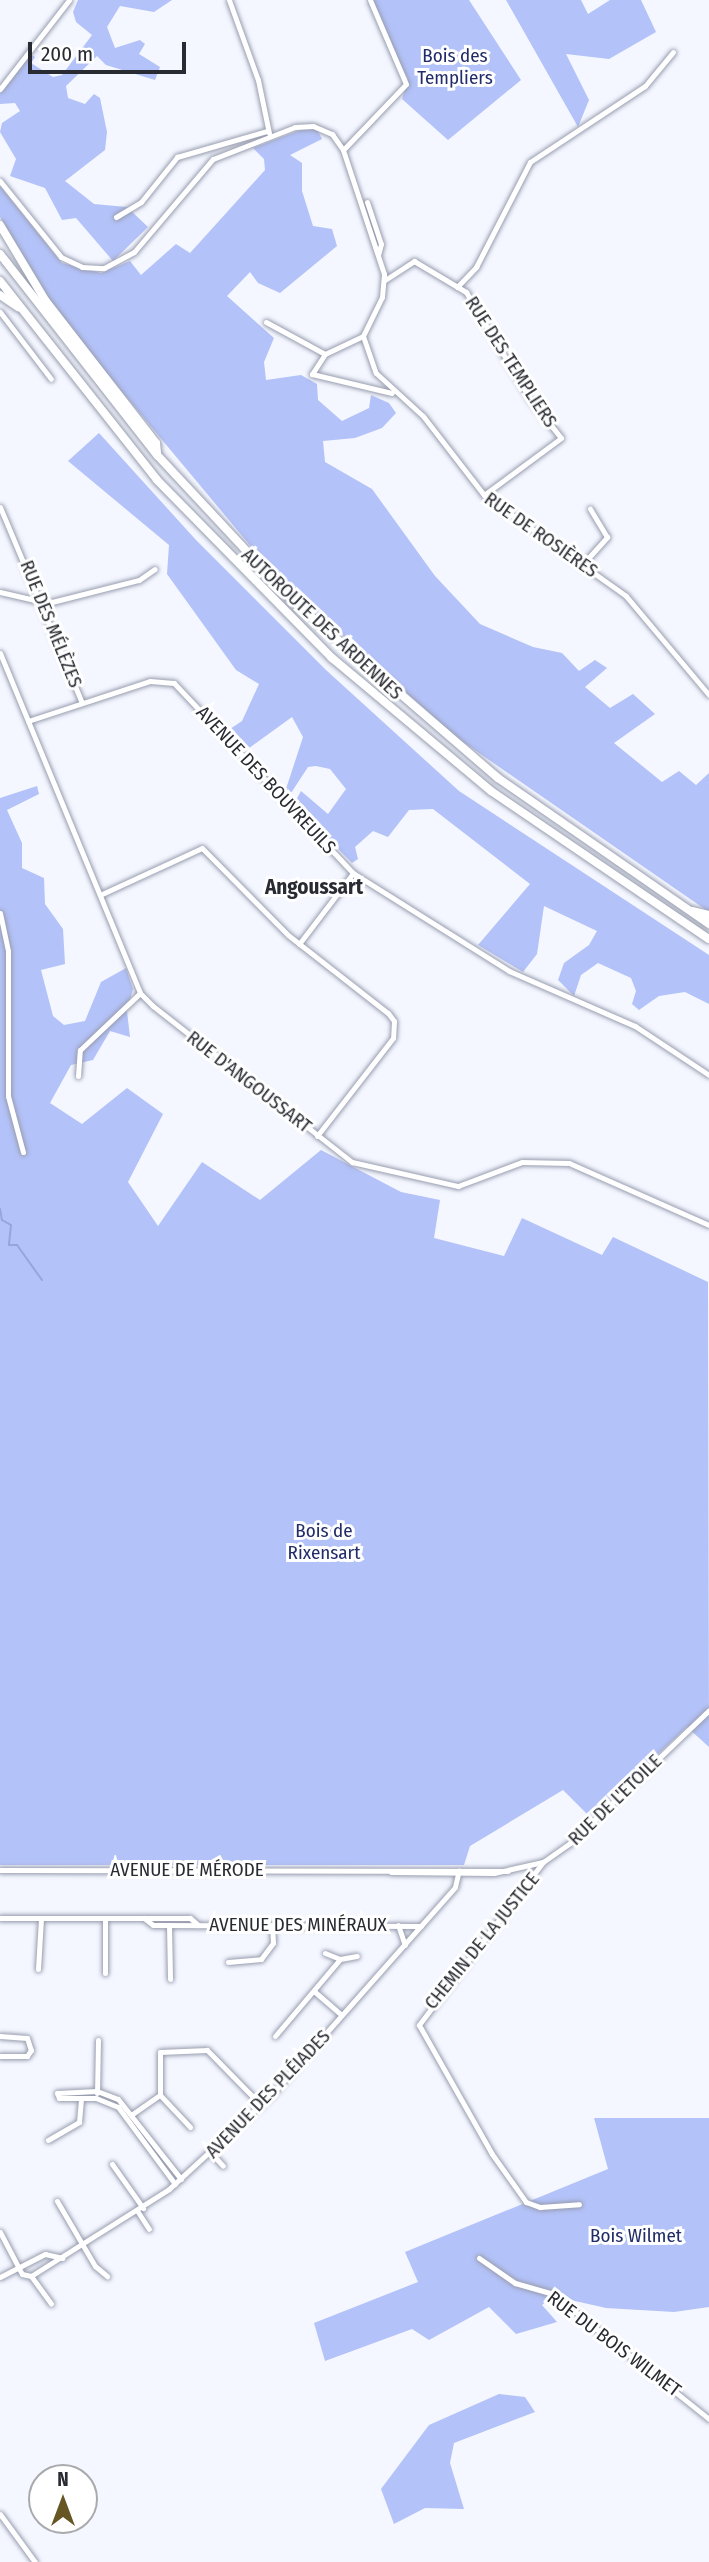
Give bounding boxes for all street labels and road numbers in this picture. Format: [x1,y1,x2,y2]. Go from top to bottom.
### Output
street label: RUE DES TEMPLIERS [460,292,562,432]
street label: RUE DE ROSIÈRES [480,487,602,583]
street label: AUTOROUTE DES ARDENNES [237,543,407,705]
street label: RUE DES MÉLÈZES [15,557,87,691]
street label: AVENUE DES BOUVREUILS [191,701,341,859]
street label: RUE D'ANGOUSSART [182,1026,316,1138]
street label: RUE DE L'ETOILE [564,1750,666,1850]
street label: AVENUE DE MÉRODE [110,1859,264,1881]
street label: CHEMIN DE LA JUSTICE [420,1868,544,2014]
street label: AVENUE DES MINÉRAUX [209,1914,387,1936]
street label: AVENUE DES PLÉIADES [201,2025,335,2163]
street label: RUE DU BOIS WILMET [543,2286,685,2402]

